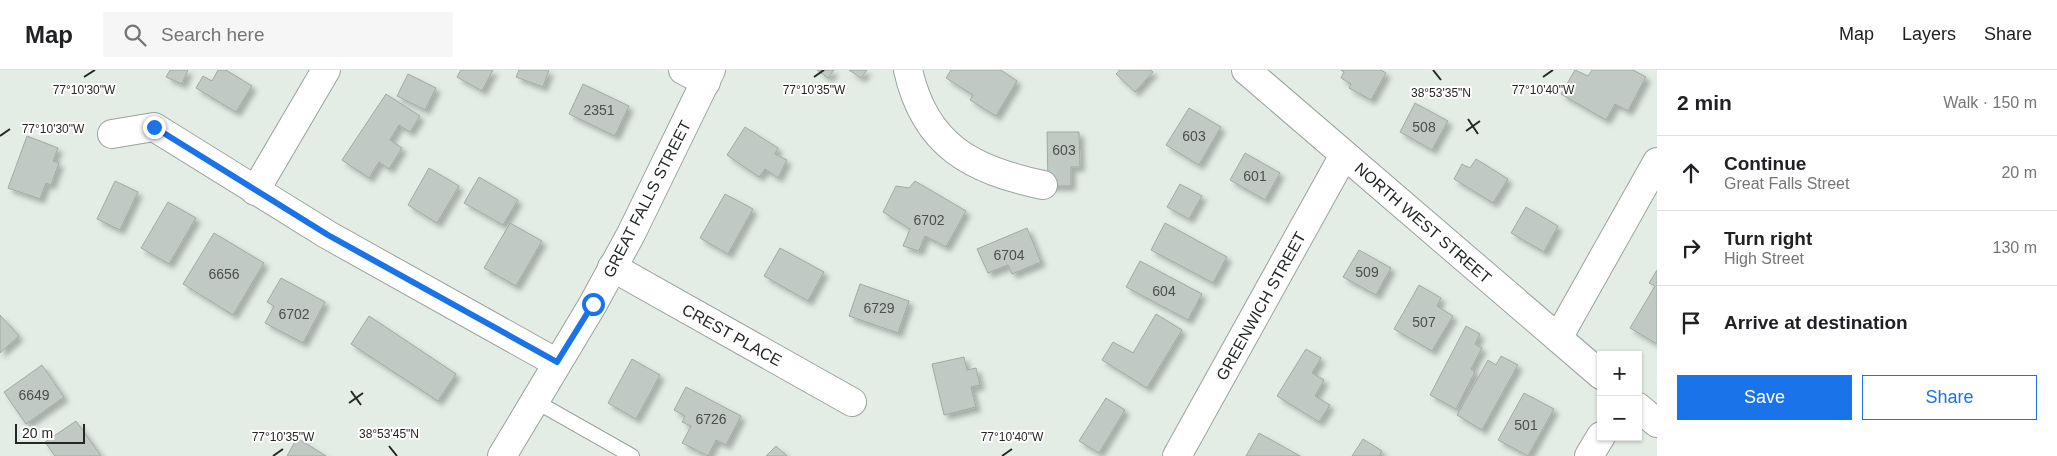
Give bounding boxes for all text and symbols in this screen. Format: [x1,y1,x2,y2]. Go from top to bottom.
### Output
search box [103,12,453,57]
text: Map [25,21,73,48]
icon: search [121,21,149,49]
text: Search here [161,24,265,45]
text: Map [1839,24,1874,44]
text: Layers [1902,24,1956,44]
text: Share [1984,24,2032,44]
text: 77°10'30"W [53,83,116,97]
text: 77°10'35"W [783,83,846,97]
text: 77°10'40"W [1512,83,1575,97]
text: 38°53'35"N [1411,86,1471,100]
text: 2 min [1677,91,1732,114]
text: Walk · 150 m [1943,94,2037,111]
house number: 2351 [583,102,615,118]
route end [143,116,166,139]
street label: GREAT FALLS STREET [600,118,694,280]
house number: 508 [1412,119,1436,135]
text: 77°10'30"W [22,122,85,136]
house number: 603 [1182,128,1206,144]
house number: 603 [1052,142,1076,158]
text: Continue [1724,153,1806,174]
street label: NORTH WEST STREET [1352,159,1495,287]
icon: ahead [1677,159,1705,187]
text: 20 m [2001,164,2037,181]
house number: 601 [1243,168,1267,184]
text: Great Falls Street [1724,175,1849,192]
house number: 6702 [913,212,945,228]
text: Turn right [1724,228,1812,249]
street label: GREENWICH STREET [1213,229,1309,383]
icon: right [1677,234,1705,262]
text: 130 m [1993,239,2037,256]
house number: 6704 [993,247,1025,263]
text: High Street [1724,250,1804,267]
house number: 509 [1355,264,1379,280]
house number: 6656 [208,266,240,282]
house number: 604 [1152,283,1176,299]
route start [582,293,605,316]
house number: 6729 [863,300,895,316]
street label: CREST PLACE [679,301,785,369]
house number: 6702 [278,306,310,322]
icon: arrive [1677,309,1705,337]
text: Arrive at destination [1724,312,1908,333]
house number: 507 [1412,314,1436,330]
map controls [1597,351,1642,441]
button: + [1597,351,1642,396]
button: Save [1677,375,1852,420]
button: Share [1862,375,2037,420]
house number: 6649 [18,387,50,403]
button: − [1597,396,1642,441]
house number: 6726 [695,411,727,427]
house number: 501 [1514,417,1538,433]
scale bar [15,421,85,444]
text: 20 m [22,425,53,441]
text: 38°53'45"N [359,427,419,441]
text: 77°10'35"W [252,430,315,444]
text: 77°10'40"W [981,430,1044,444]

